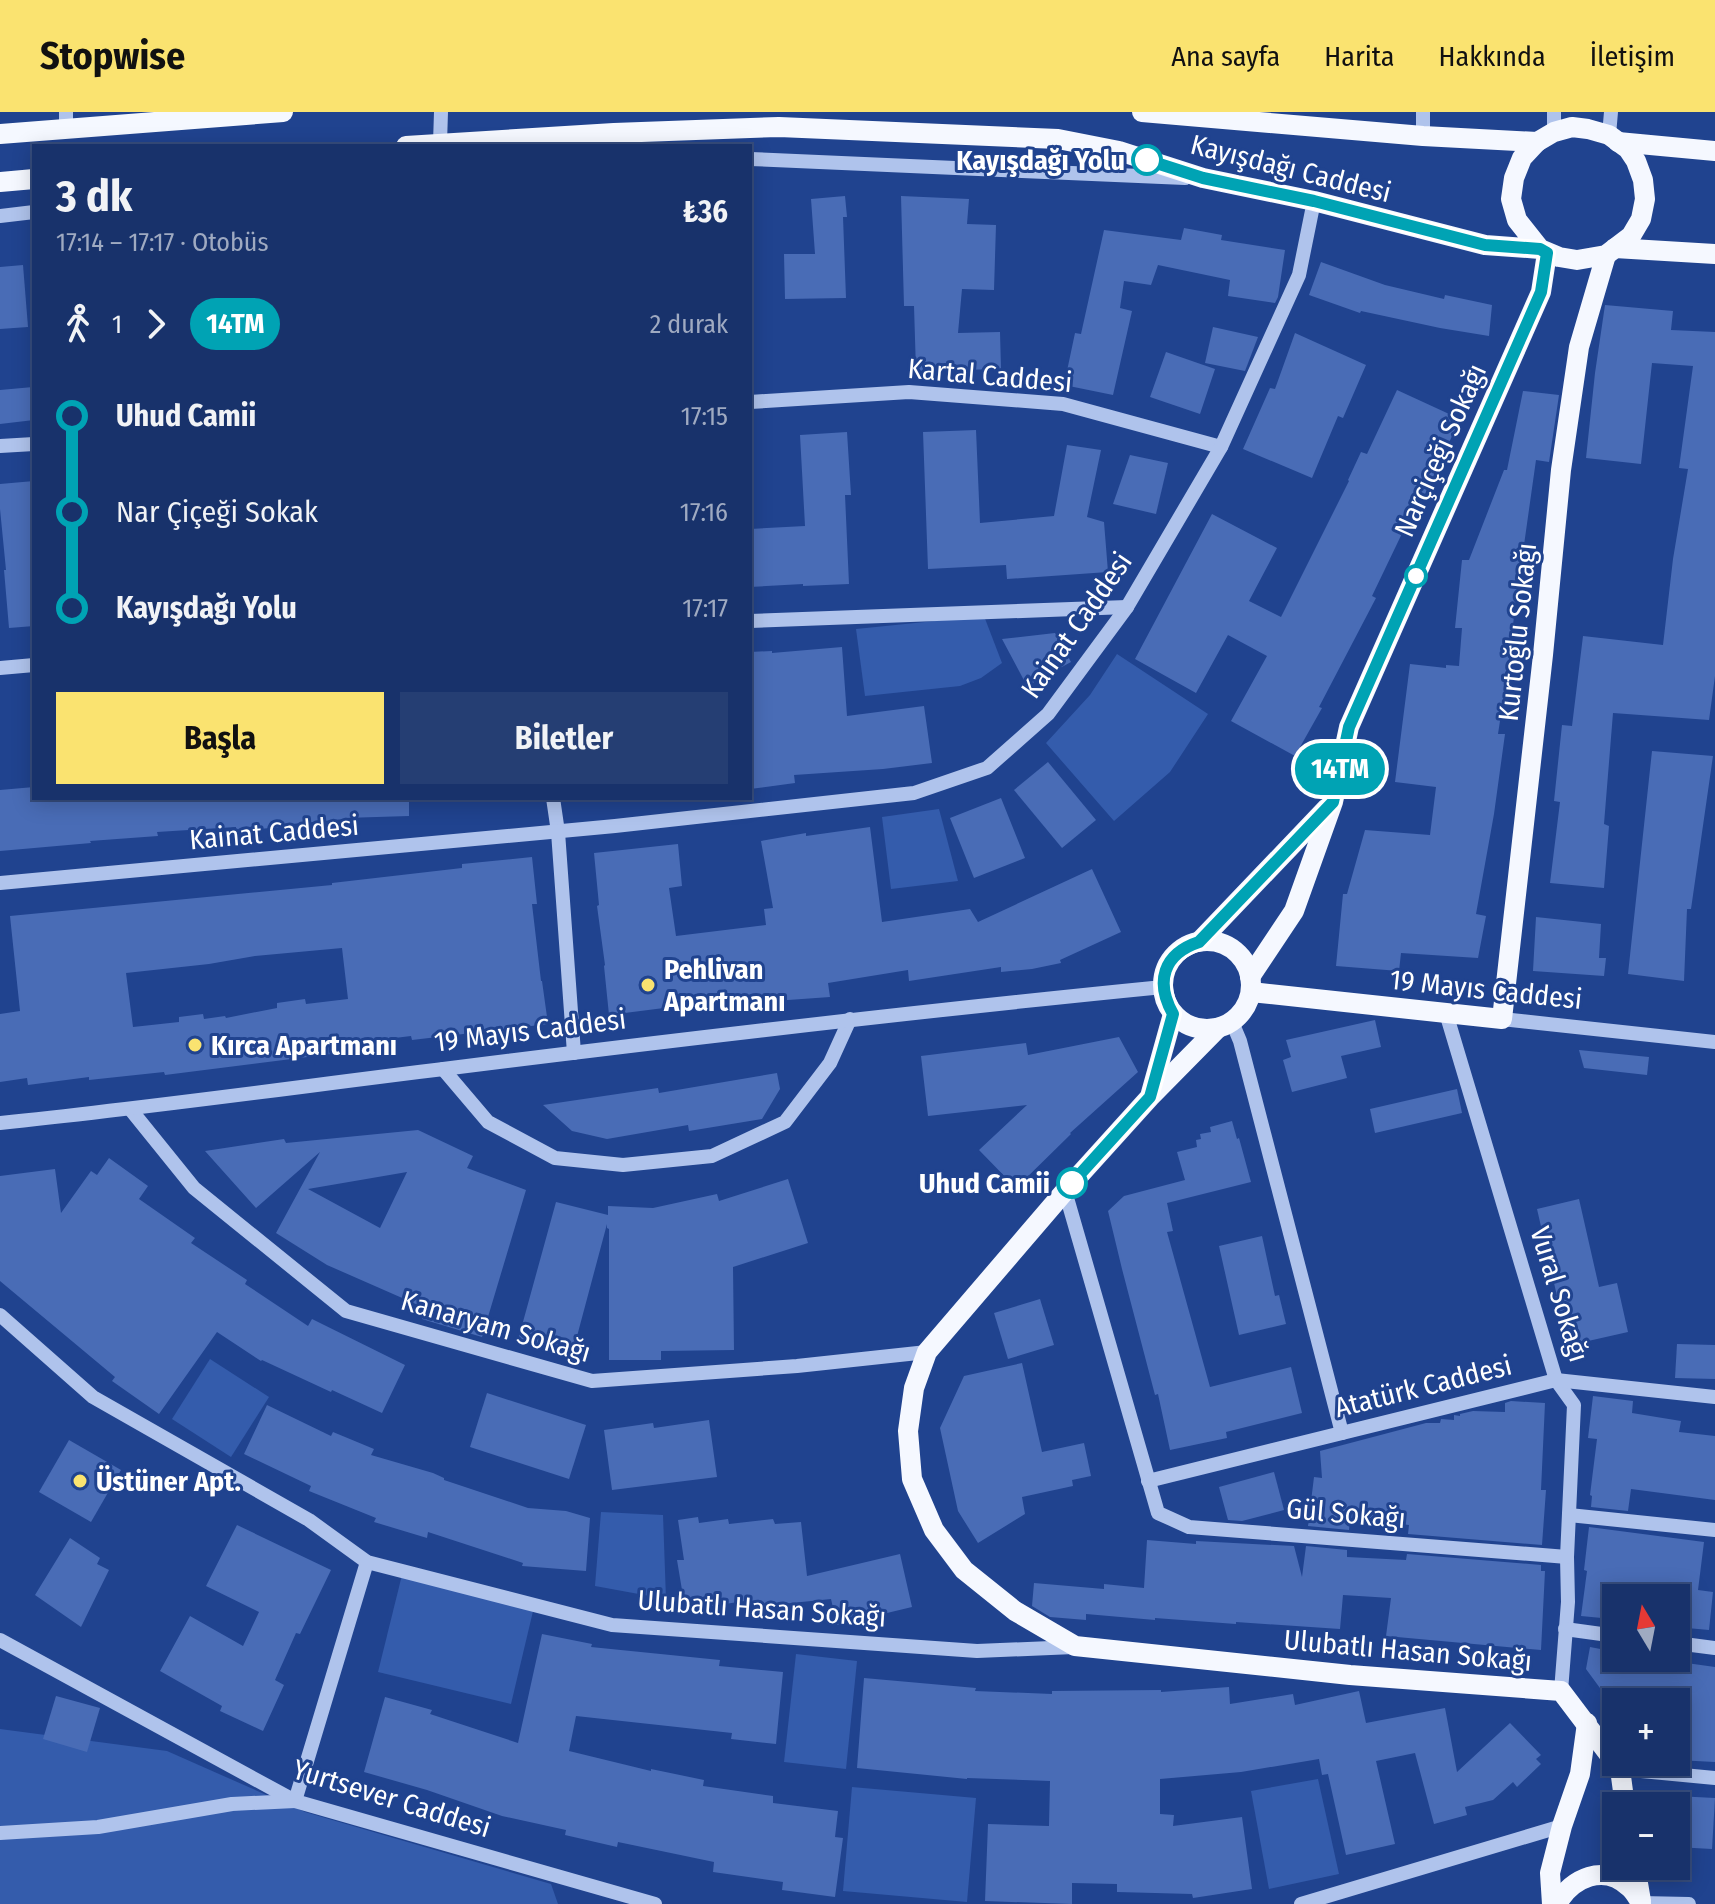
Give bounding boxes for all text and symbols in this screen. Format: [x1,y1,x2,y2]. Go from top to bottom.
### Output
text: Stopwise [40,33,185,79]
text: Ana sayfa [1171,40,1280,73]
text: Harita [1324,40,1394,73]
text: Hakkında [1438,40,1546,73]
text: İletişim [1590,40,1675,73]
street label: Kayışdağı Caddesi [1187,128,1394,209]
place label: Kayışdağı Yolu [956,144,1125,177]
marker: Kayışdağı Yolu [1132,145,1162,175]
text: 3 dk [56,170,132,223]
text: ₺36 [682,194,728,230]
text: 17:14 – 17:17 · Otobüs [56,227,269,258]
icon: walk [56,302,100,346]
icon: forward [134,302,178,346]
text: 14TM [206,307,264,340]
text: 1 [112,309,122,340]
text: 2 durak [650,309,728,340]
street label: Kartal Caddesi [906,352,1074,399]
street label: Narçiçeği Sokağı [1388,359,1493,542]
text: Uhud Camii [116,398,256,434]
text: 17:15 [681,401,728,432]
text: Nar Çiçeği Sokak [116,494,318,530]
text: 17:16 [680,497,728,528]
street label: Kurtoğlu Sokağı [1492,541,1543,723]
street label: Kainat Caddesi [1014,546,1139,704]
unlabelled marker [1405,565,1427,587]
text: Kayışdağı Yolu [116,590,297,626]
text: 17:17 [682,593,728,624]
button: Başla [56,692,384,784]
button: Biletler [400,692,728,784]
line badge: 14TM [1284,743,1396,795]
text: 14TM [1311,752,1369,785]
street label: Kainat Caddesi [188,809,360,856]
place label: Pehlivan Apartmanı [663,953,785,1018]
street label: 19 Mayıs Caddesi [1388,963,1584,1016]
marker: Pehlivan Apartmanı [639,976,657,994]
street label: 19 Mayıs Caddesi [432,1002,628,1059]
place label: Kırca Apartmanı [211,1029,397,1062]
marker: Kırca Apartmanı [186,1036,204,1054]
place label: Uhud Camii [919,1167,1050,1200]
marker: Uhud Camii [1057,1168,1087,1198]
street label: Vural Sokağı [1523,1223,1596,1366]
street label: Kanaryam Sokağı [397,1284,594,1369]
street label: Atatürk Caddesi [1331,1349,1515,1424]
place label: Üstüner Apt. [96,1465,241,1498]
marker: Üstüner Apt. [71,1472,89,1490]
street label: Gül Sokağı [1285,1492,1407,1535]
street label: Ulubatlı Hasan Sokağı [637,1583,887,1634]
north arrow [1602,1584,1690,1672]
map controls [1602,1584,1690,1880]
street label: Ulubatlı Hasan Sokağı [1282,1623,1533,1678]
button: + [1602,1688,1690,1776]
street label: Yurtsever Caddesi [289,1753,495,1844]
button: − [1602,1792,1690,1880]

